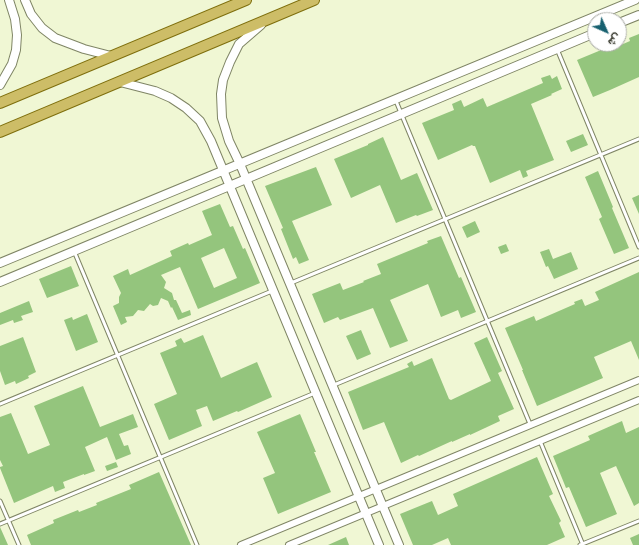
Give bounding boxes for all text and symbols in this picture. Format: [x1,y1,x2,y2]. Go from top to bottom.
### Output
north arrow [587,12,627,52]
text: ش [605,30,624,49]

